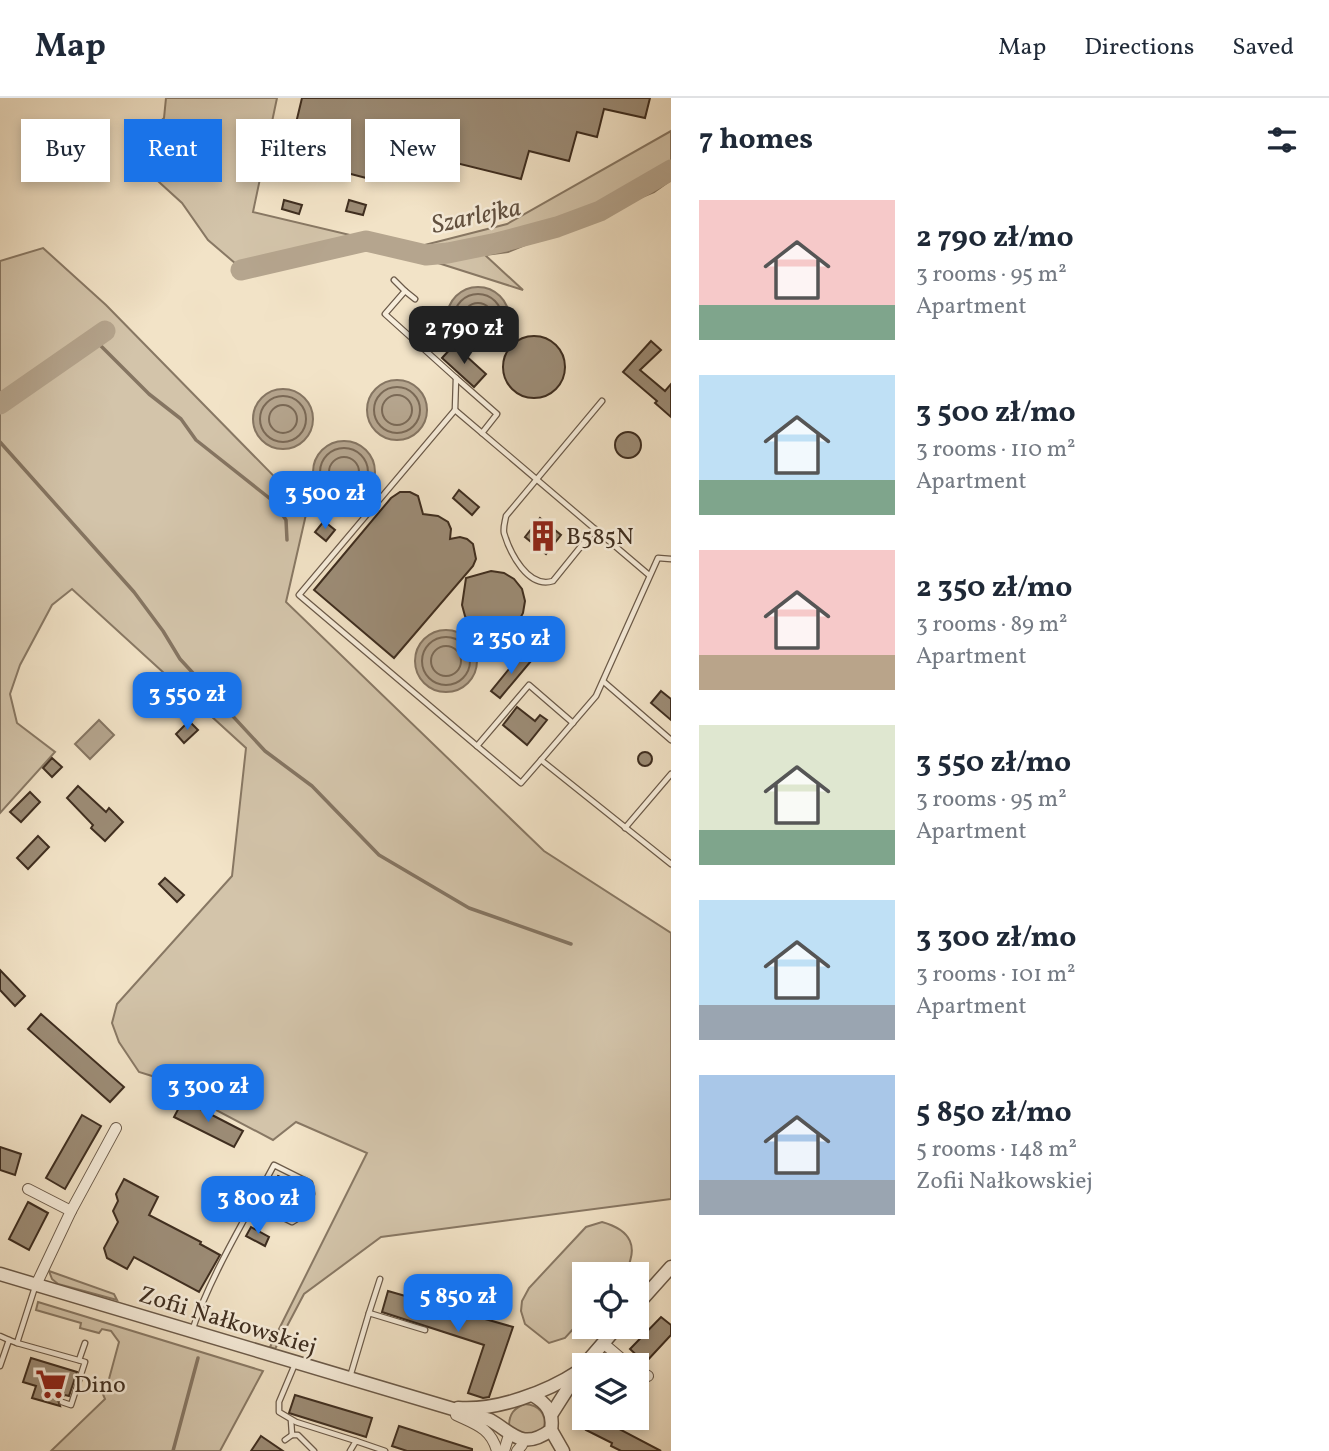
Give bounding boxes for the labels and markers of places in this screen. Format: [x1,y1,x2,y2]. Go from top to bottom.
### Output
pin: 2 790 zł [392,306,536,366]
pin: 3 500 zł [253,472,397,531]
building icon: B585N [526,519,560,553]
place label: B585N [566,521,634,555]
pin: 2 350 zł [439,616,583,676]
pin: 3 550 zł [115,672,259,732]
pin: 3 300 zł [136,1065,280,1124]
pin: 3 800 zł [186,1176,330,1236]
pin: 5 850 zł [386,1274,530,1334]
supermarket icon: Dino [34,1367,68,1401]
place label: Dino [74,1369,126,1403]

